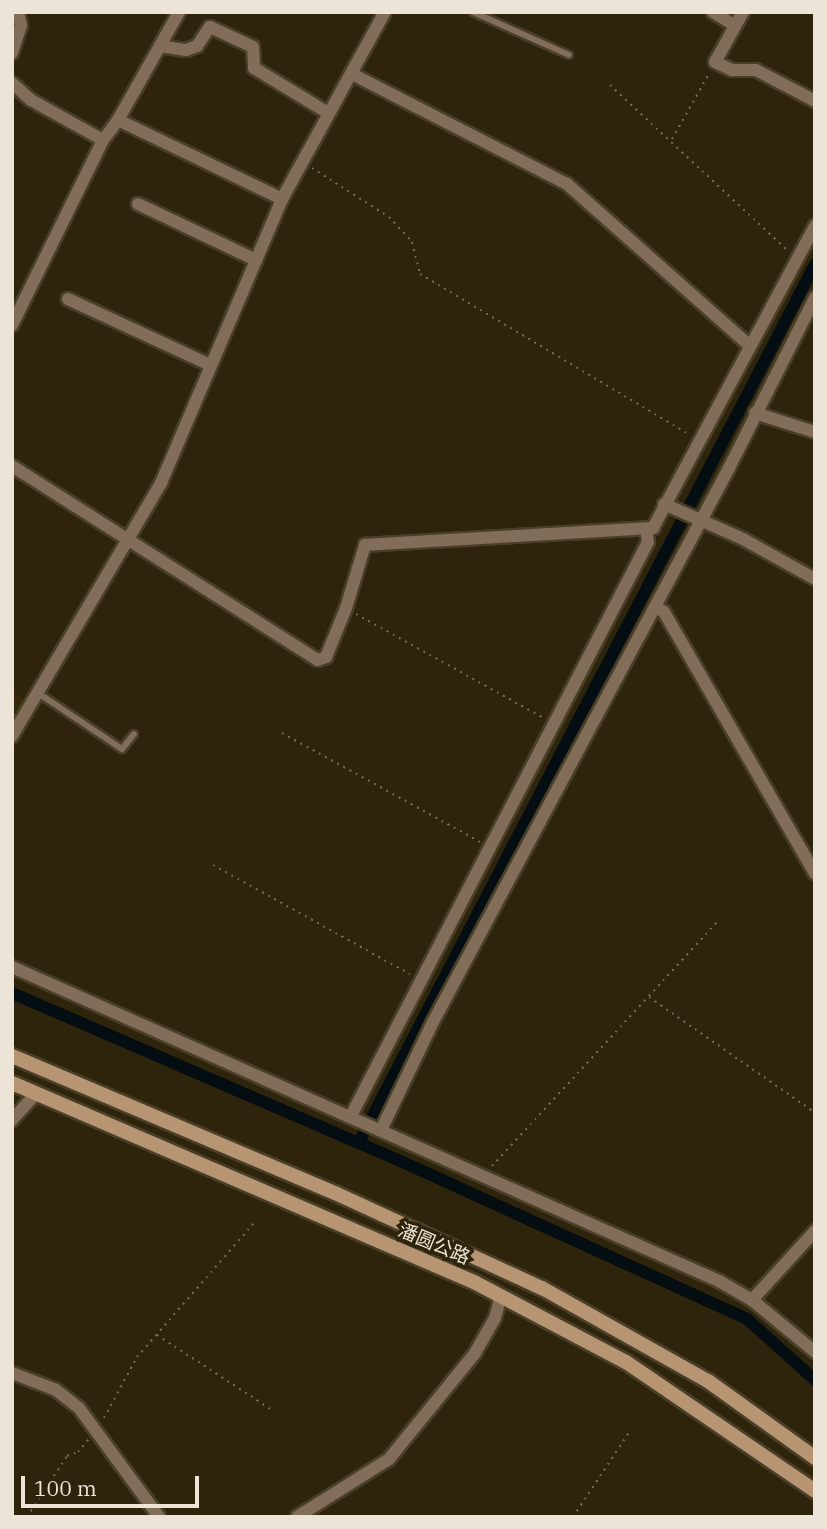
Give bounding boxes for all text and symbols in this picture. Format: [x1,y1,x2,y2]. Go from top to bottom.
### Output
street label: 潘圆公路 [395,1219,473,1269]
scale bar [24,1462,203,1506]
text: 100 m [34,1474,97,1502]

